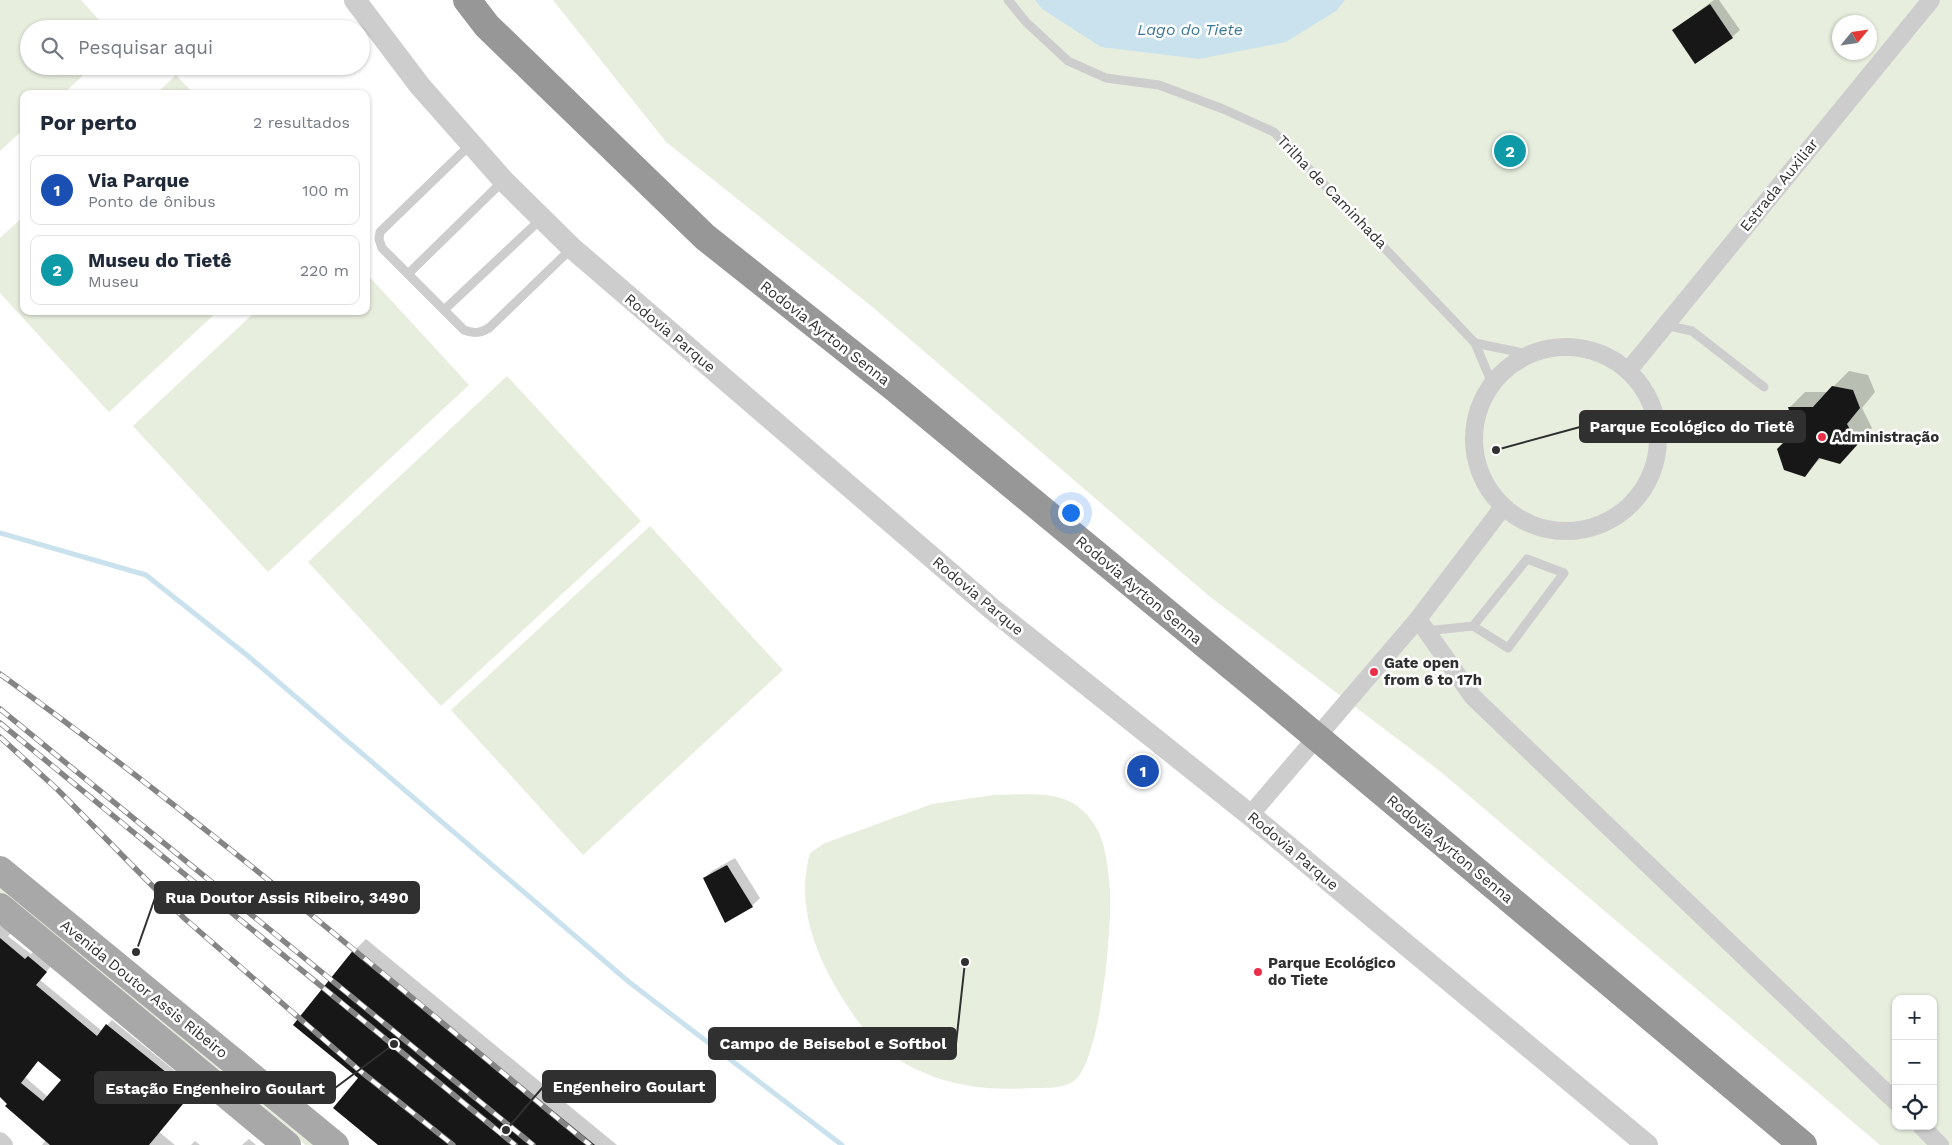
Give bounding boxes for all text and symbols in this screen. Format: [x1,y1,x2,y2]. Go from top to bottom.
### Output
north arrow [1832,15,1877,60]
search box [20,20,370,75]
water label: Lago do Tiete [1137,20,1243,39]
icon: search [38,34,66,62]
text: Pesquisar aqui [78,36,213,59]
text: Por perto [40,110,137,135]
text: 2 resultados [253,113,350,132]
street label: Trilha de Caminhada [1273,132,1391,253]
pin: 2 [1494,132,1526,170]
street label: Estrada Auxiliar [1736,135,1822,235]
text: Via Parque [88,169,189,192]
text: 1 [54,181,60,200]
text: 100 m [302,181,349,200]
text: Ponto de ônibus [88,192,216,211]
text: Museu do Tietê [88,249,232,272]
text: 2 [52,261,62,280]
text: 220 m [300,261,349,280]
text: Museu [88,272,139,291]
street label: Rodovia Ayrton Senna [757,277,894,389]
street label: Rodovia Parque [621,290,719,376]
callout: Parque Ecológico do Tietê [1580,411,1805,442]
text: Parque Ecológico do Tietê [1590,417,1794,436]
place label: Administração [1832,428,1939,446]
marker: Administração [1816,431,1828,443]
your location [1058,500,1084,526]
street label: Rodovia Ayrton Senna [1072,532,1206,648]
street label: Rodovia Parque [929,553,1027,639]
place label: Gate open from 6 to 17h [1384,654,1482,689]
marker: Gate open from 6 to 17h [1368,666,1380,678]
pin: 1 [1127,752,1159,790]
street label: Rodovia Ayrton Senna [1383,791,1517,907]
street label: Rodovia Parque [1244,808,1342,894]
callout: Rua Doutor Assis Ribeiro, 3490 [155,882,419,913]
text: Rua Doutor Assis Ribeiro, 3490 [165,888,409,907]
street label: Avenida Doutor Assis Ribeiro [57,916,231,1062]
place label: Parque Ecológico do Tiete [1268,954,1396,989]
marker: Parque Ecológico do Tiete [1252,966,1264,978]
map controls [1892,995,1937,1130]
button: + [1892,995,1937,1040]
callout: Campo de Beisebol e Softbol [709,1028,956,1059]
text: Campo de Beisebol e Softbol [720,1034,947,1053]
button: − [1892,1040,1937,1085]
callout: Engenheiro Goulart [543,1071,715,1102]
callout: Estação Engenheiro Goulart [95,1072,335,1103]
text: Engenheiro Goulart [553,1077,705,1096]
text: Estação Engenheiro Goulart [105,1079,325,1098]
button: locate [1892,1085,1937,1130]

